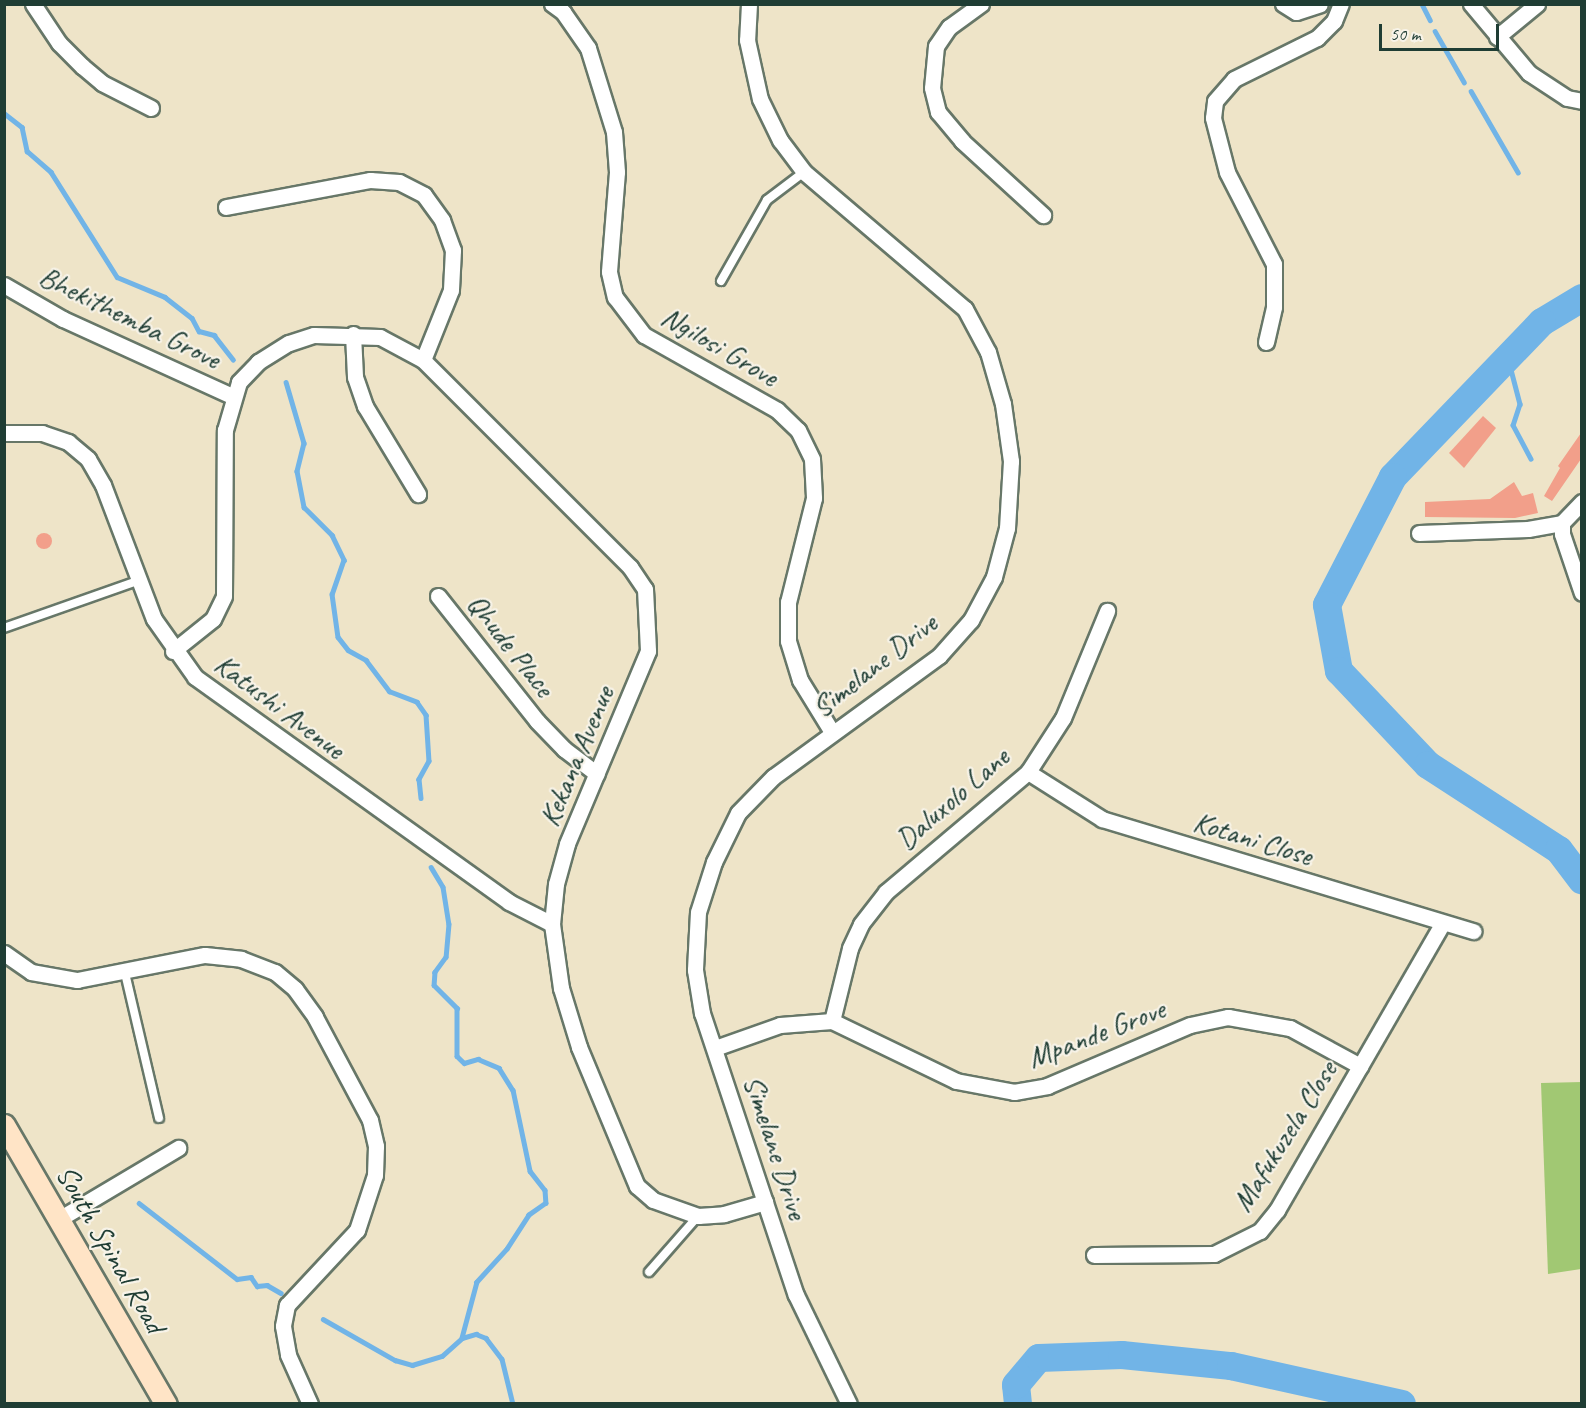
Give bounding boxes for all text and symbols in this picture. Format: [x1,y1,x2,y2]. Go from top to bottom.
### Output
scale bar [1382,12,1502,50]
text: 50 m [1390,23,1421,45]
street label: Bhekithemba Grove [34,258,226,376]
street label: Ngilosi Grove [655,298,785,394]
street label: Qhude Place [459,586,563,704]
street label: Simelane Drive [804,605,944,725]
street label: Katushi Avenue [208,645,352,767]
street label: Kekana Avenue [530,681,622,831]
street label: Daluxolo Lane [888,739,1016,857]
street label: Kotani Close [1189,803,1317,873]
street label: Mpande Grove [1022,990,1170,1076]
street label: Mafukuzela Close [1224,1054,1344,1218]
street label: Simelane Drive [736,1071,816,1223]
street label: South Spinal Road [49,1159,173,1339]

